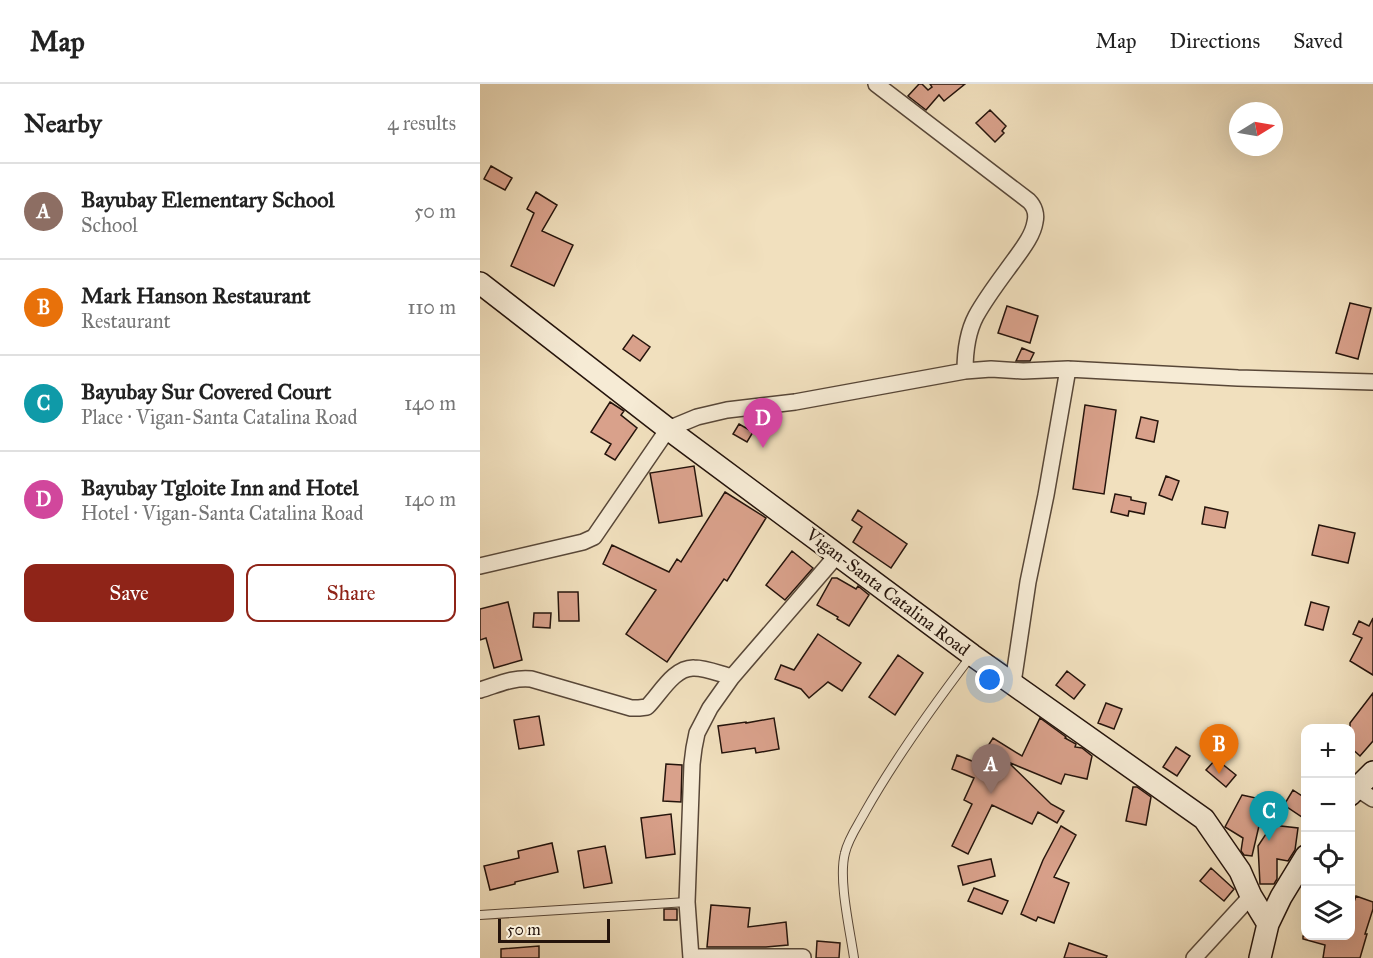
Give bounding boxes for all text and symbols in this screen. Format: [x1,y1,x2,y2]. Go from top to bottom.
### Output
text: Map [30,24,85,59]
text: Map [1096,28,1137,54]
text: Directions [1170,28,1260,54]
text: Saved [1293,28,1343,54]
north arrow [1229,102,1283,156]
text: Nearby [24,107,102,139]
text: 4 results [387,111,456,135]
text: Bayubay Elementary School [81,186,334,213]
text: A [37,199,50,223]
text: 50 m [414,199,456,223]
text: School [81,213,138,237]
text: Mark Hanson Restaurant [81,282,311,309]
text: B [37,295,50,319]
text: 110 m [408,295,456,319]
text: Restaurant [81,309,171,333]
text: Bayubay Sur Covered Court [81,378,331,405]
text: C [37,391,50,415]
text: 140 m [404,391,456,415]
pin: D [744,398,782,448]
text: Place · Vigan-Santa Catalina Road [81,405,357,429]
text: Bayubay Tgloite Inn and Hotel [81,474,358,501]
text: D [36,487,51,511]
text: 140 m [404,487,456,511]
text: Hotel · Vigan-Santa Catalina Road [81,501,364,525]
street label: Vigan-Santa Catalina Road [800,523,974,662]
button: Save [24,564,234,622]
button: Share [246,564,456,622]
your location [975,665,1004,694]
pin: B [1200,724,1238,774]
map controls [1301,724,1355,940]
button: + [1301,724,1355,778]
pin: A [972,744,1010,794]
button: − [1301,778,1355,832]
pin: C [1250,792,1288,841]
button: locate [1301,832,1355,886]
button: layers [1301,886,1355,940]
scale bar [498,916,610,944]
text: 50 m [507,920,541,939]

